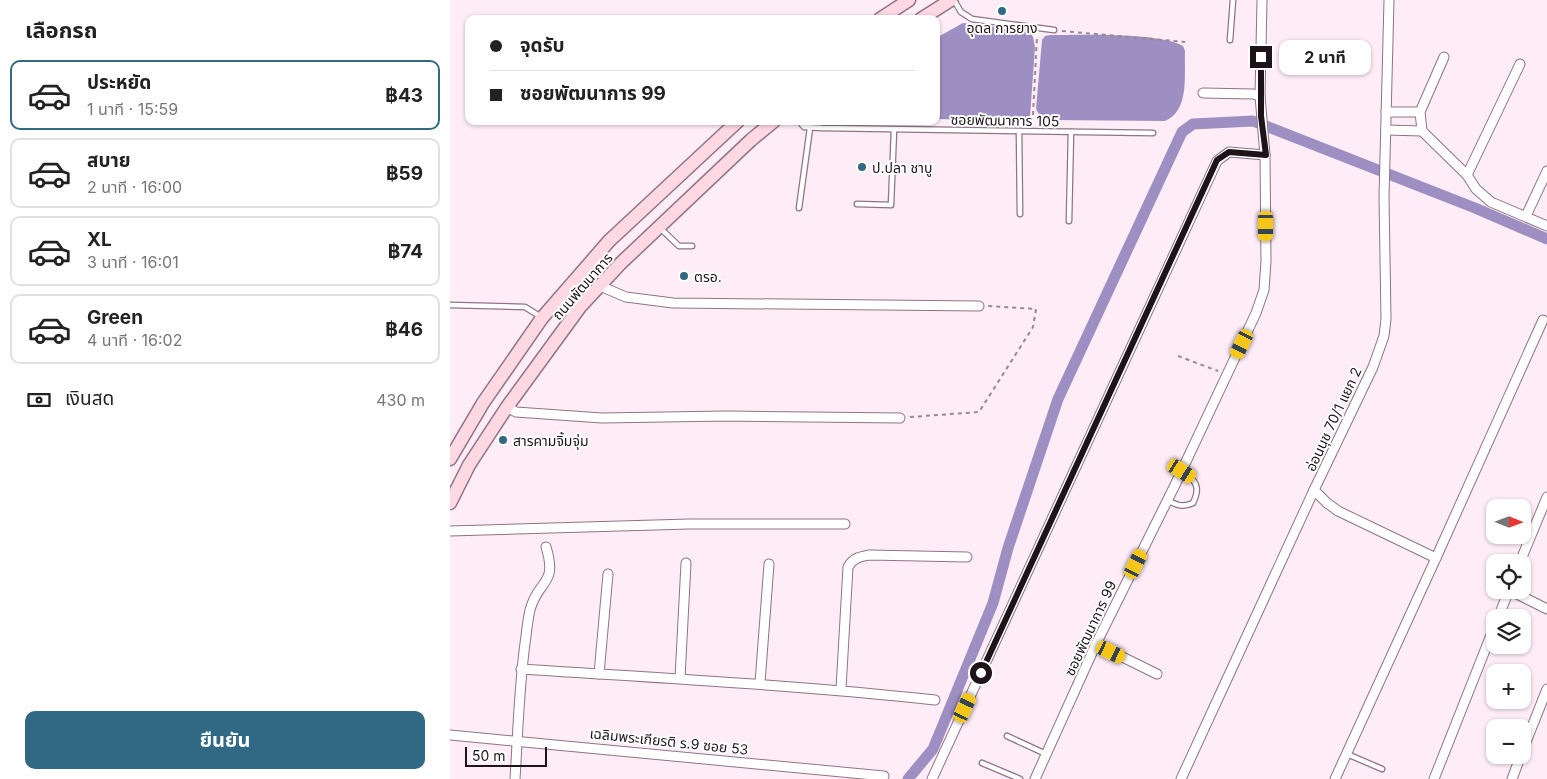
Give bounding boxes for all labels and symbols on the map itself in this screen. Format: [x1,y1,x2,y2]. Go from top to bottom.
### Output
marker: อุดล การยาง [996,5,1008,17]
place label: อุดล การยาง [966,19,1038,37]
callout: 2 นาที [1278,40,1371,74]
route end [1250,46,1272,68]
street label: ซอยพัฒนาการ 105 [951,111,1059,129]
place label: ป.ปลา ชาบู [872,159,932,177]
marker: ป.ปลา ชาบู [856,161,868,173]
car [1258,211,1273,241]
street label: ถนนพัฒนาการ [548,249,616,323]
place label: ตรอ. [694,268,722,285]
marker: ตรอ. [678,270,690,282]
car [1228,327,1255,361]
street label: อ่อนนุช 70/1 แยก 2 [1301,364,1365,474]
place label: สารคามจิ้มจุ่ม [513,431,589,450]
marker: สารคามจิ้มจุ่ม [497,434,509,446]
car [1165,457,1198,485]
north arrow [1486,499,1531,544]
car [1122,547,1149,581]
street label: ซอยพัฒนาการ 99 [1061,578,1119,678]
car [1094,639,1127,665]
route start [970,662,992,684]
car [951,691,978,725]
street label: เฉลิมพระเกียรติ ร.9 ซอย 53 [589,724,749,758]
scale bar [465,744,548,767]

